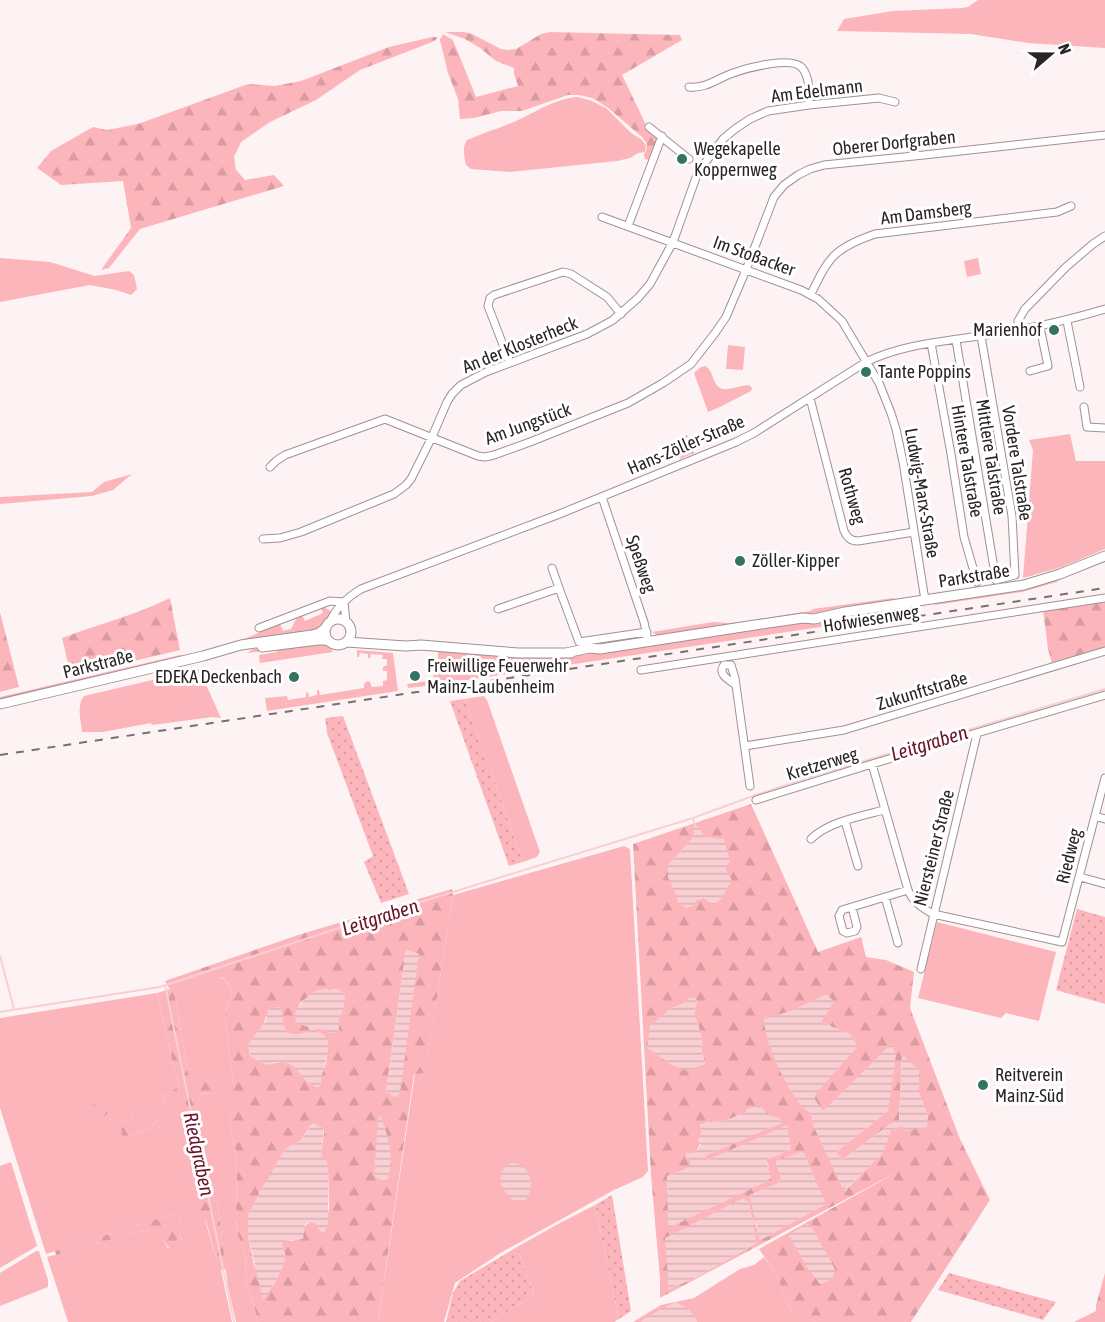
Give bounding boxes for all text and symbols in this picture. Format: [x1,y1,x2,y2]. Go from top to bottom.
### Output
north arrow [1021,24,1081,84]
text: N [1055,41,1075,56]
street label: Am Edelmann [770,74,864,107]
street label: Oberer Dorfgraben [831,126,957,159]
place label: Wegekapelle Koppernweg [694,138,781,180]
marker: Wegekapelle Koppernweg [675,152,689,166]
street label: Am Damsberg [879,196,973,228]
street label: Im Stoßacker [710,231,799,280]
street label: An der Klosterheck [459,312,581,377]
place label: Marienhof [973,319,1042,340]
marker: Marienhof [1047,323,1061,337]
place label: Tante Poppins [878,361,971,382]
marker: Tante Poppins [859,365,873,379]
street label: Am Jungstück [482,398,574,449]
street label: Mittlere Talstraße [972,398,1011,516]
street label: Hintere Talstraße [947,403,988,519]
street label: Vordere Talstraße [998,404,1037,522]
street label: Hans-Zöller-Straße [624,410,747,479]
street label: Ludwig-Marx-Straße [901,426,944,560]
street label: Rothweg [834,465,871,527]
street label: Speßweg [622,532,661,595]
place label: Zöller-Kipper [752,550,840,571]
marker: Zöller-Kipper [733,554,747,568]
street label: Parkstraße [937,560,1011,591]
street label: Hofwiesenweg [822,601,921,636]
street label: Parkstraße [61,645,135,682]
place label: Freiwillige Feuerwehr Mainz-Laubenheim [427,655,569,697]
place label: EDEKA Deckenbach [155,666,282,687]
street label: Zukunftstraße [874,667,970,714]
marker: Freiwillige Feuerwehr Mainz-Laubenheim [408,669,422,683]
marker: EDEKA Deckenbach [287,670,301,684]
water label: Leitgraben [888,720,970,765]
street label: Kretzerweg [784,743,860,784]
street label: Niersteiner Straße [909,787,958,908]
street label: Riedweg [1052,826,1086,886]
water label: Leitgraben [339,893,421,940]
place label: Reitverein Mainz-Süd [995,1064,1064,1106]
marker: Reitverein Mainz-Süd [976,1078,990,1092]
water label: Riedgraben [179,1110,220,1198]

